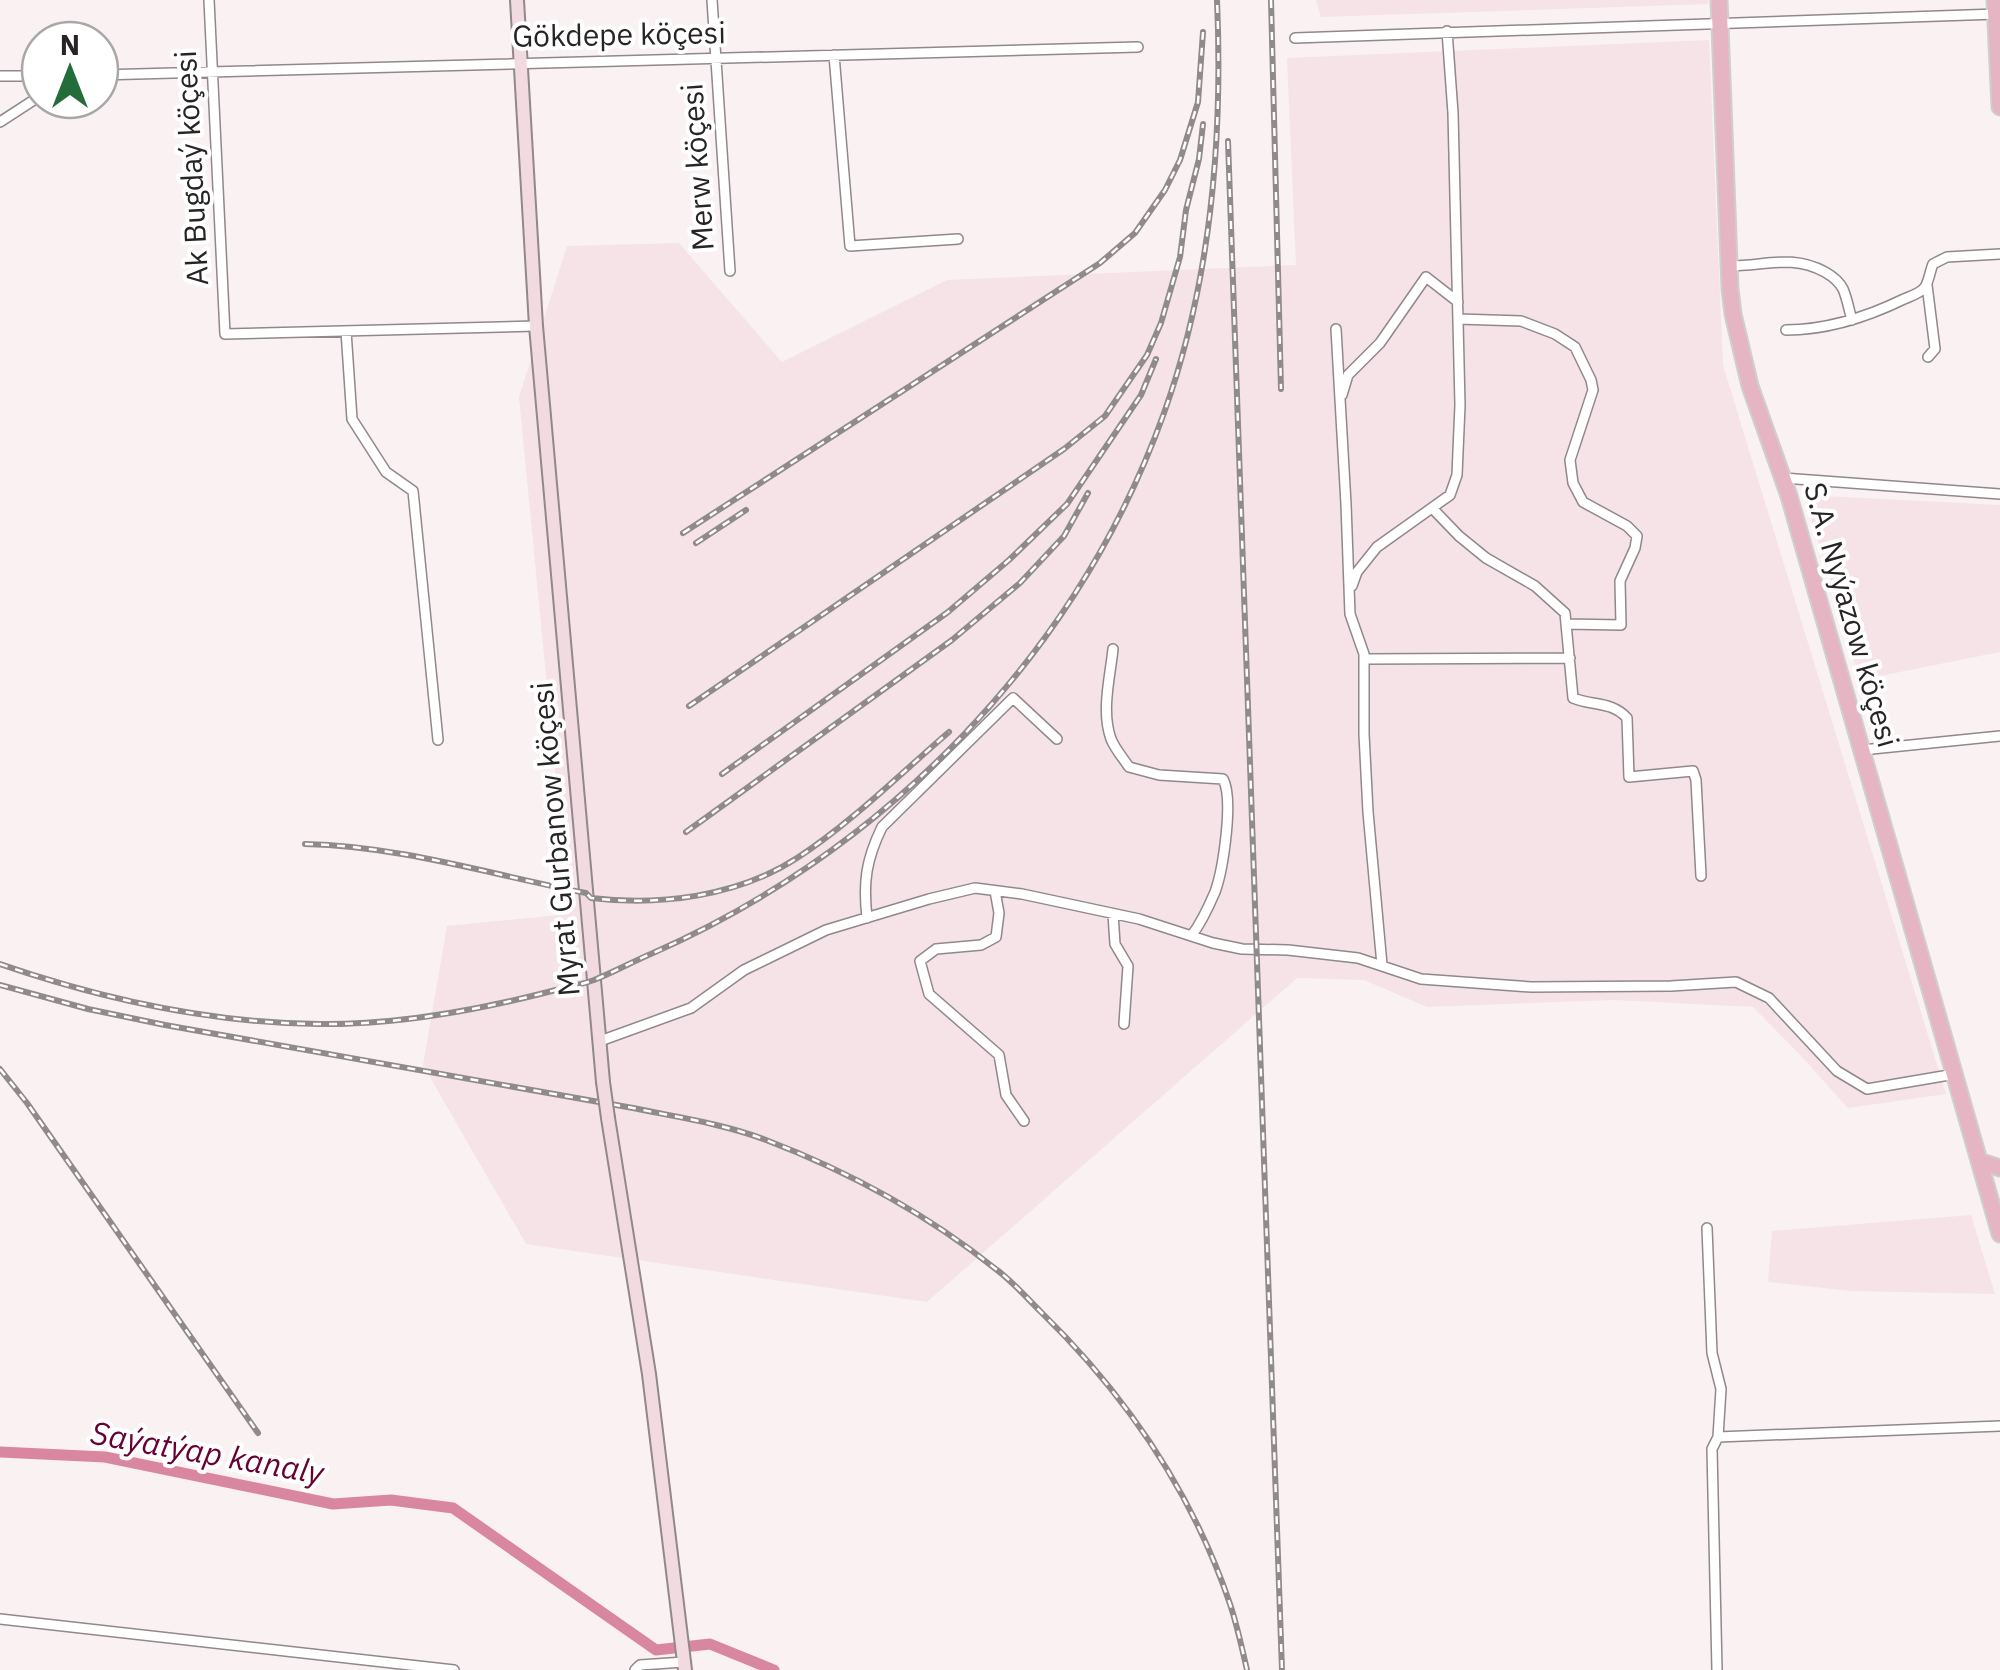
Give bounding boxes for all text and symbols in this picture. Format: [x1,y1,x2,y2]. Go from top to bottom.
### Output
street label: Gökdepe köçesi [512,12,726,55]
north arrow [20,20,120,120]
text: N [60,26,80,63]
street label: Ak Bugdaý köçesi [165,50,216,287]
street label: Merw köçesi [671,82,722,252]
street label: S.A. Nyýazow köçesi [1796,478,1909,752]
street label: Myrat Gurbanow köçesi [521,680,588,998]
water label: Saýatýap kanaly [87,1411,329,1493]

